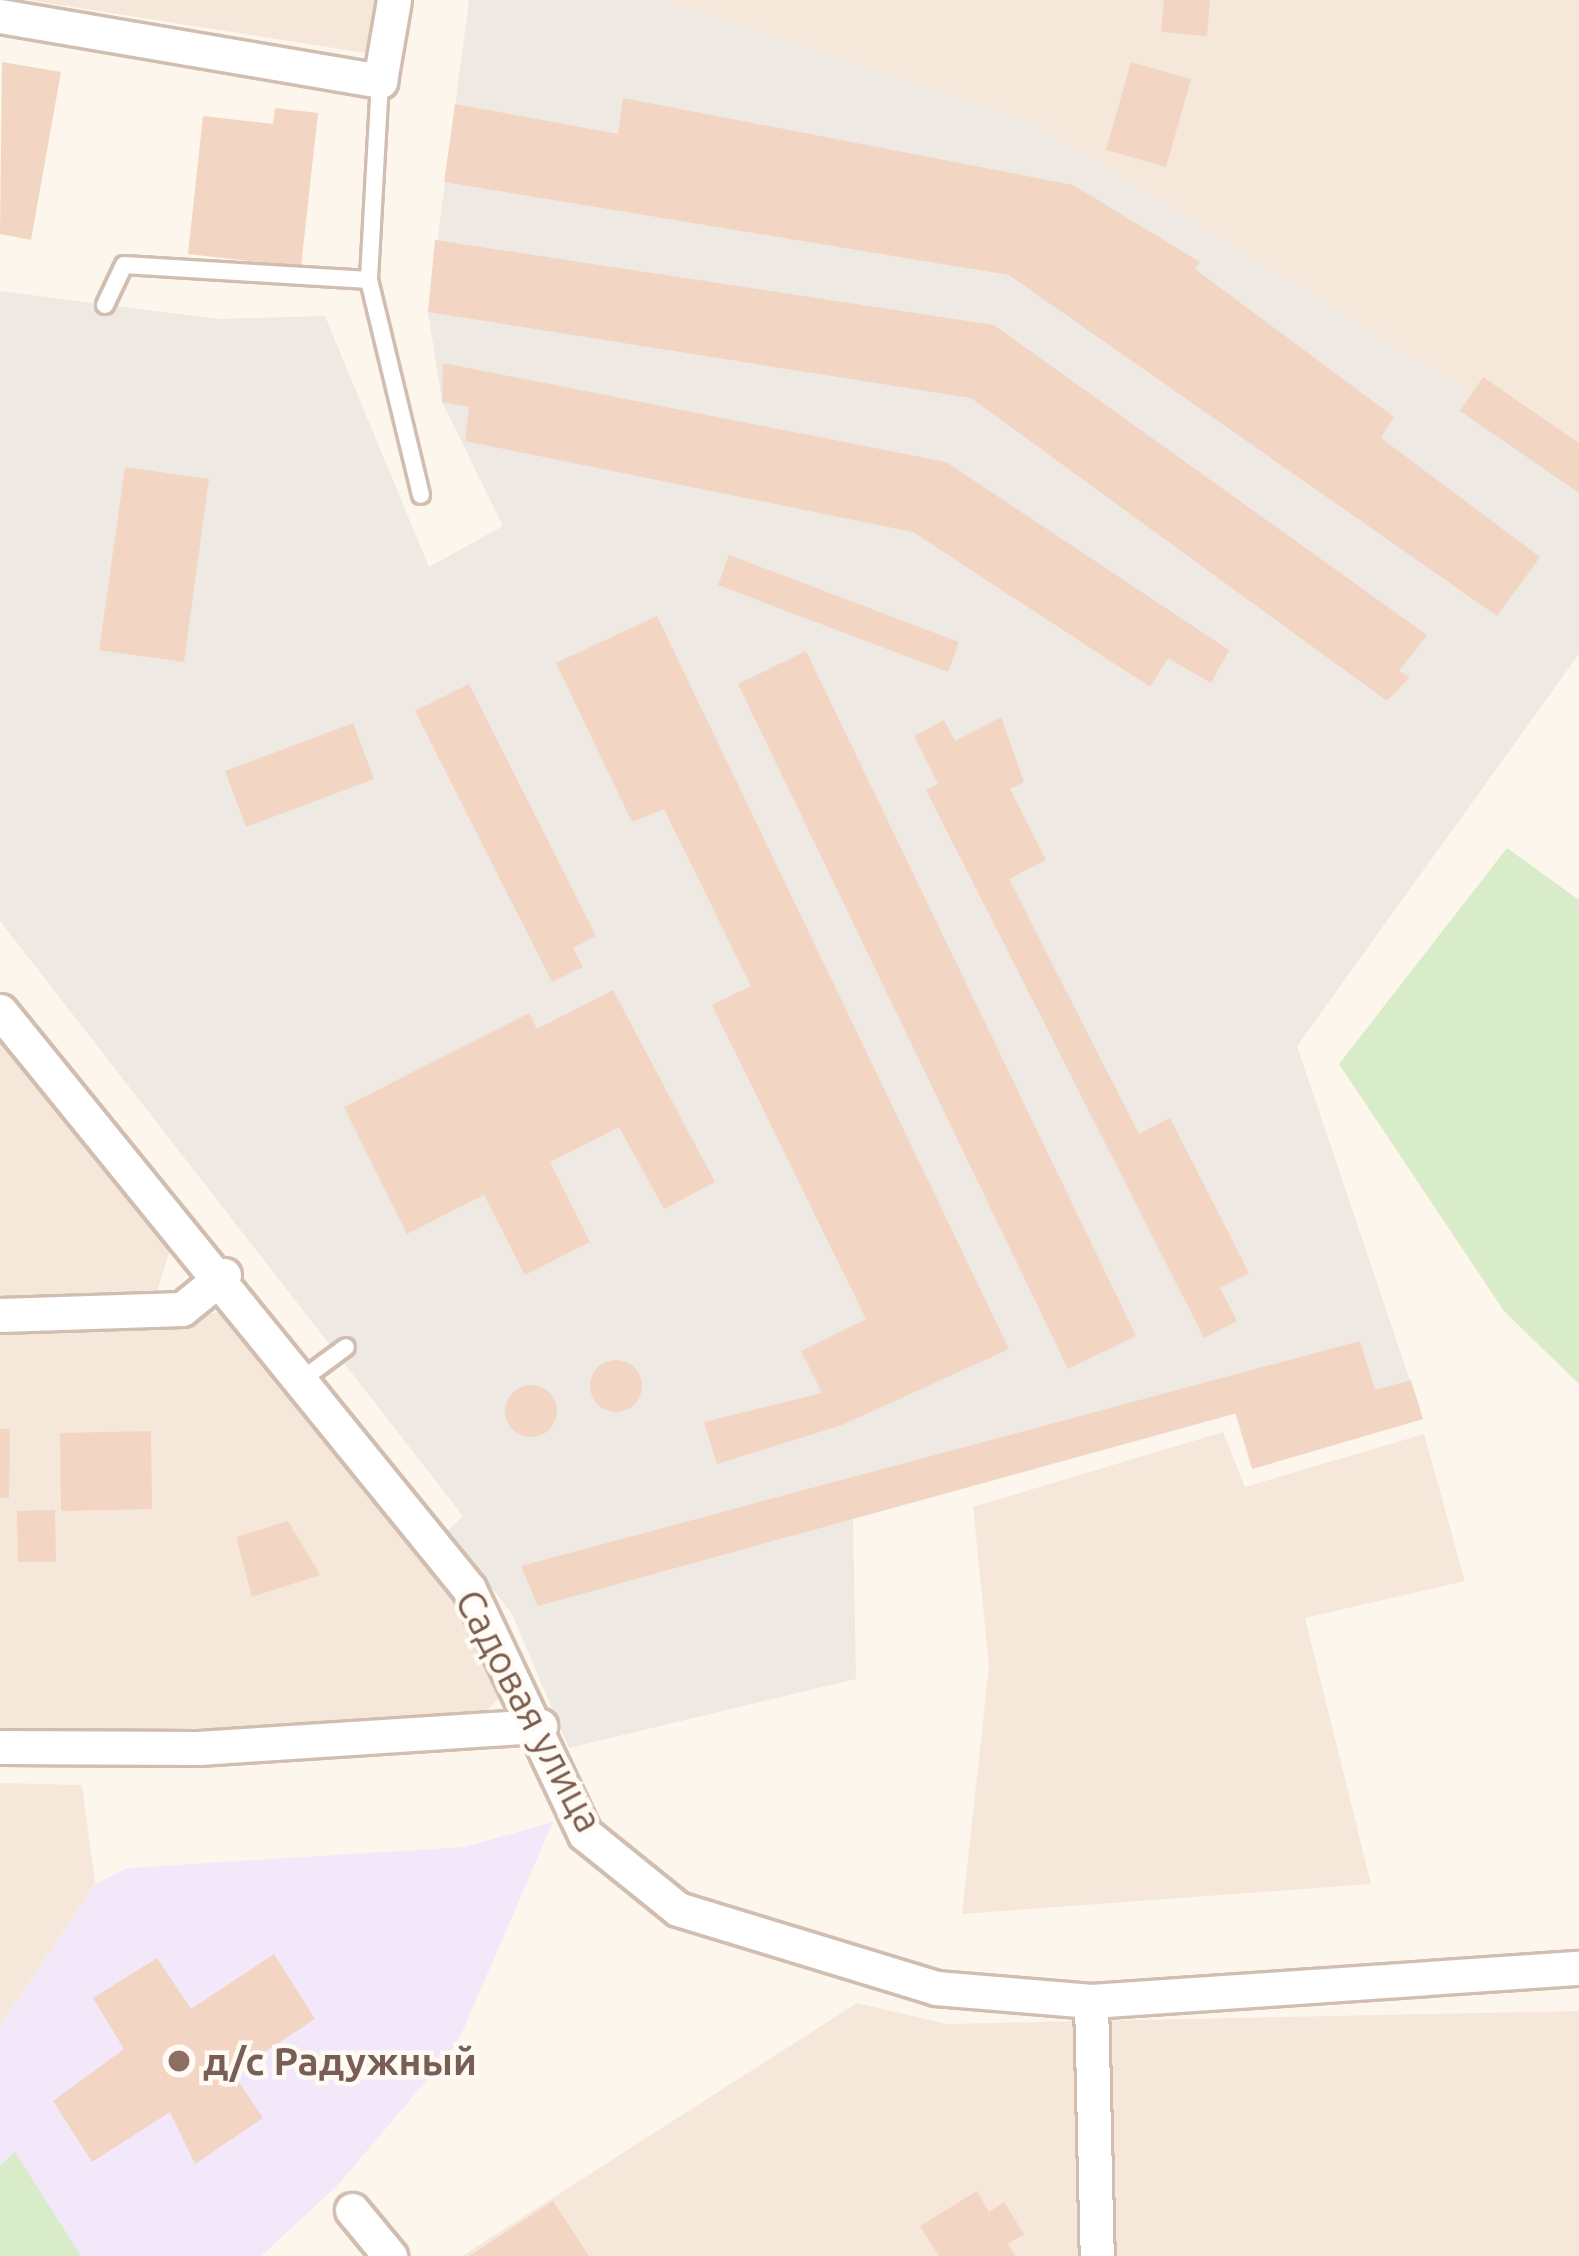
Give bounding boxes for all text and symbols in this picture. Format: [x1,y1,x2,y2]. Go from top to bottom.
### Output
street label: Садовая улица [445,1582,613,1840]
place label: д/с Радужный [203,2038,477,2084]
marker: д/с Радужный [166,2048,192,2074]

